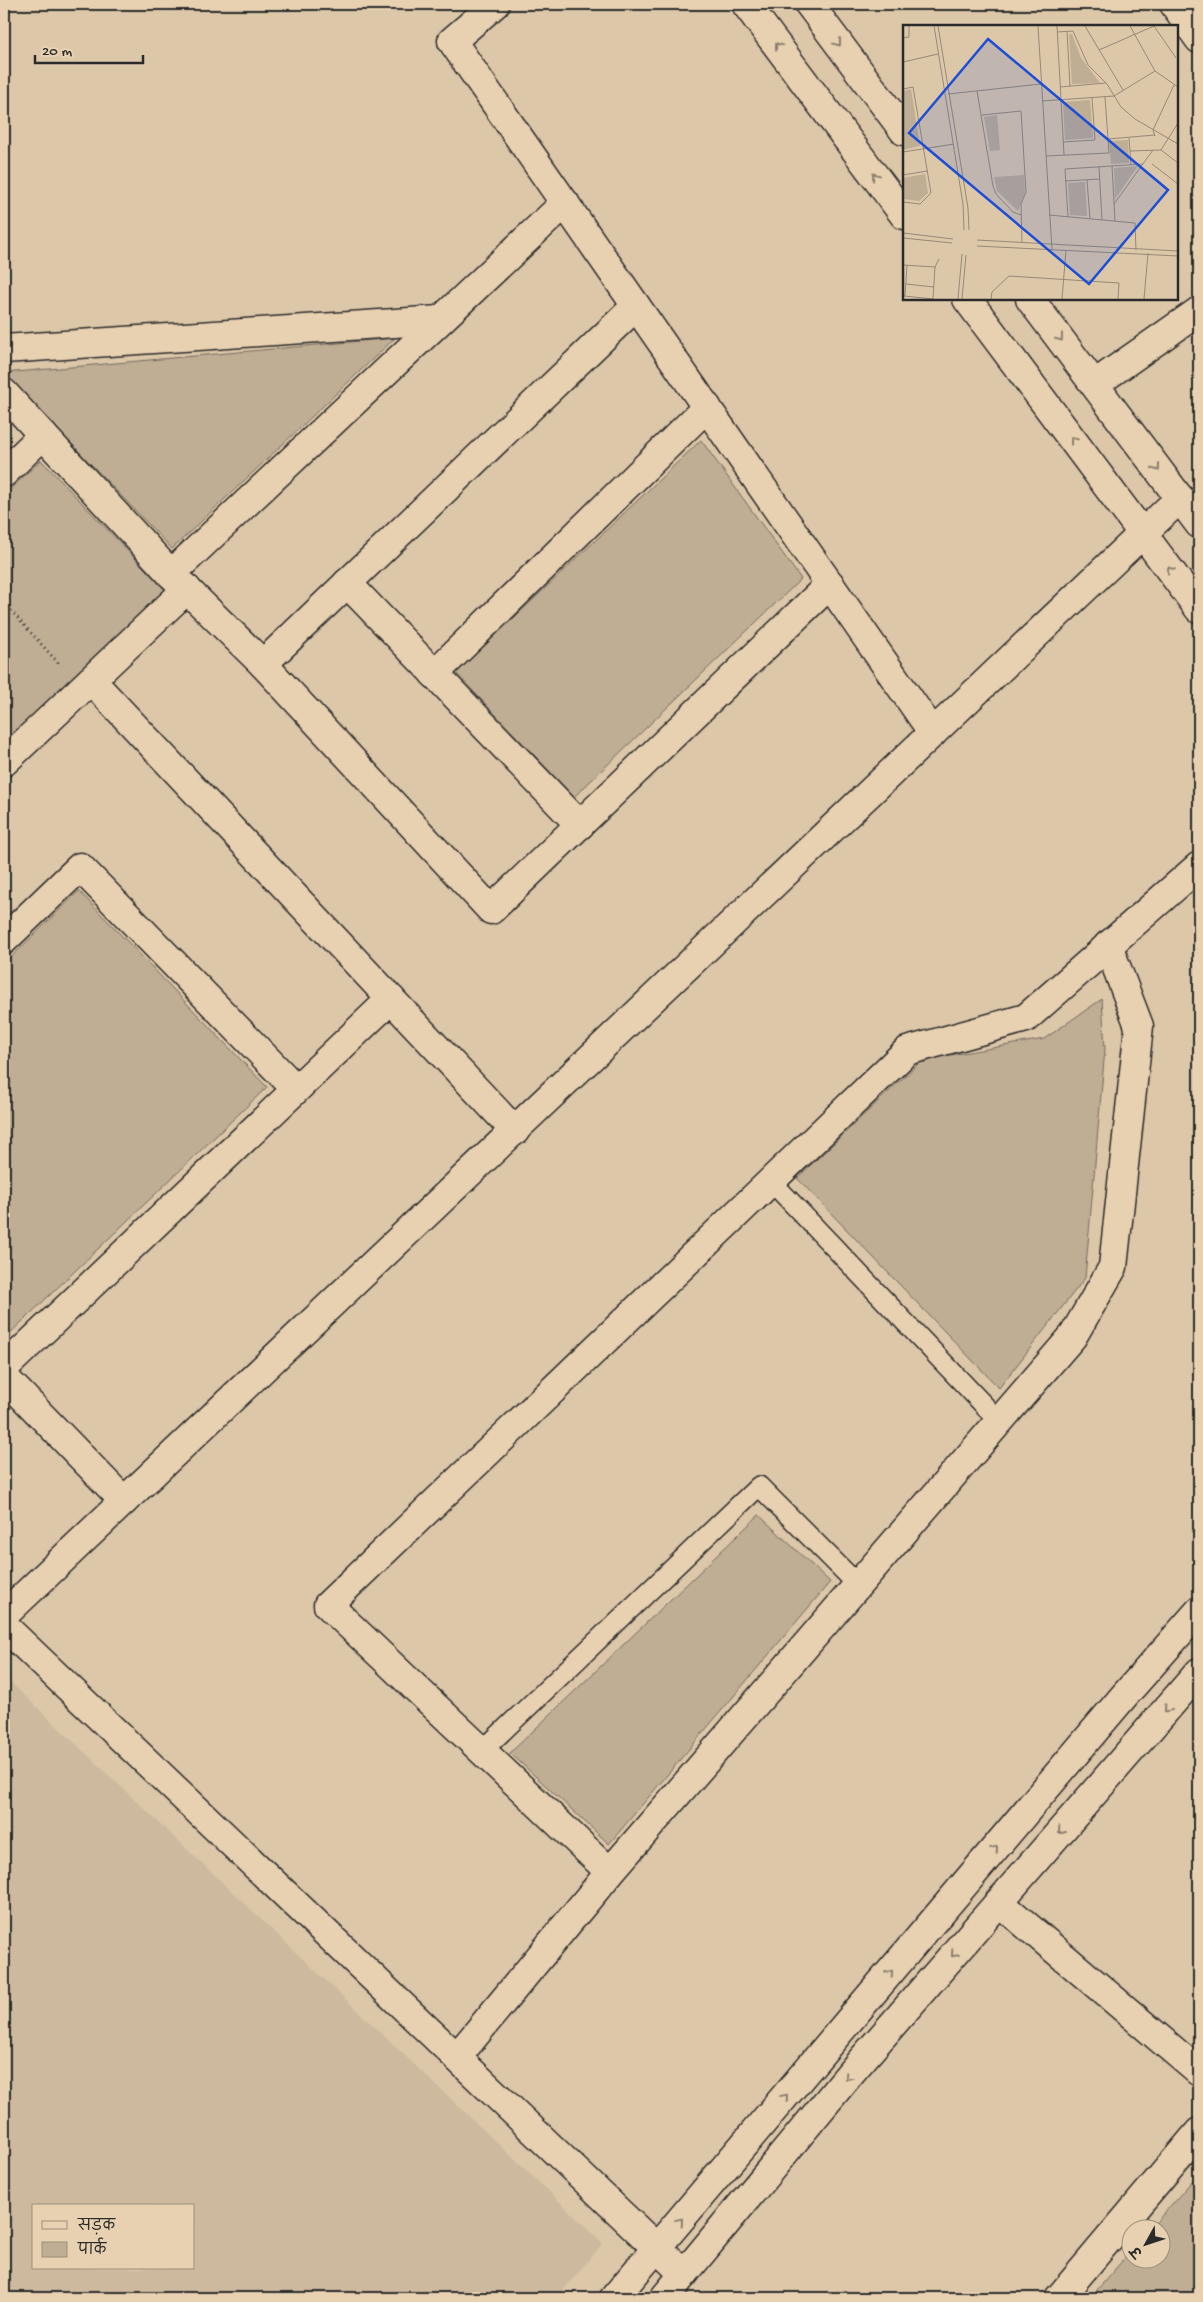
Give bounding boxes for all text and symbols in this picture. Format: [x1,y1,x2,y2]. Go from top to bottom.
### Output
inset map [903,25,1178,300]
scale bar [35,32,142,64]
one-way arrow [832,37,841,47]
text: 20 m [42,43,72,61]
one-way arrow [775,43,783,52]
one-way arrow [872,172,881,182]
one-way arrow [1054,332,1062,341]
one-way arrow [1070,437,1078,446]
one-way arrow [1152,462,1160,471]
one-way arrow [1167,566,1176,576]
one-way arrow [1164,1703,1173,1712]
one-way arrow [1057,1826,1066,1835]
one-way arrow [989,1846,998,1855]
one-way arrow [951,1949,960,1958]
one-way arrow [884,1970,893,1979]
one-way arrow [845,2071,853,2080]
one-way arrow [779,2094,788,2103]
legend [32,2204,195,2270]
text: सड़क [77,2218,116,2236]
one-way arrow [674,2218,683,2227]
north arrow [1120,2220,1170,2270]
text: पार्क [77,2237,108,2260]
text: उ [1127,2240,1149,2261]

